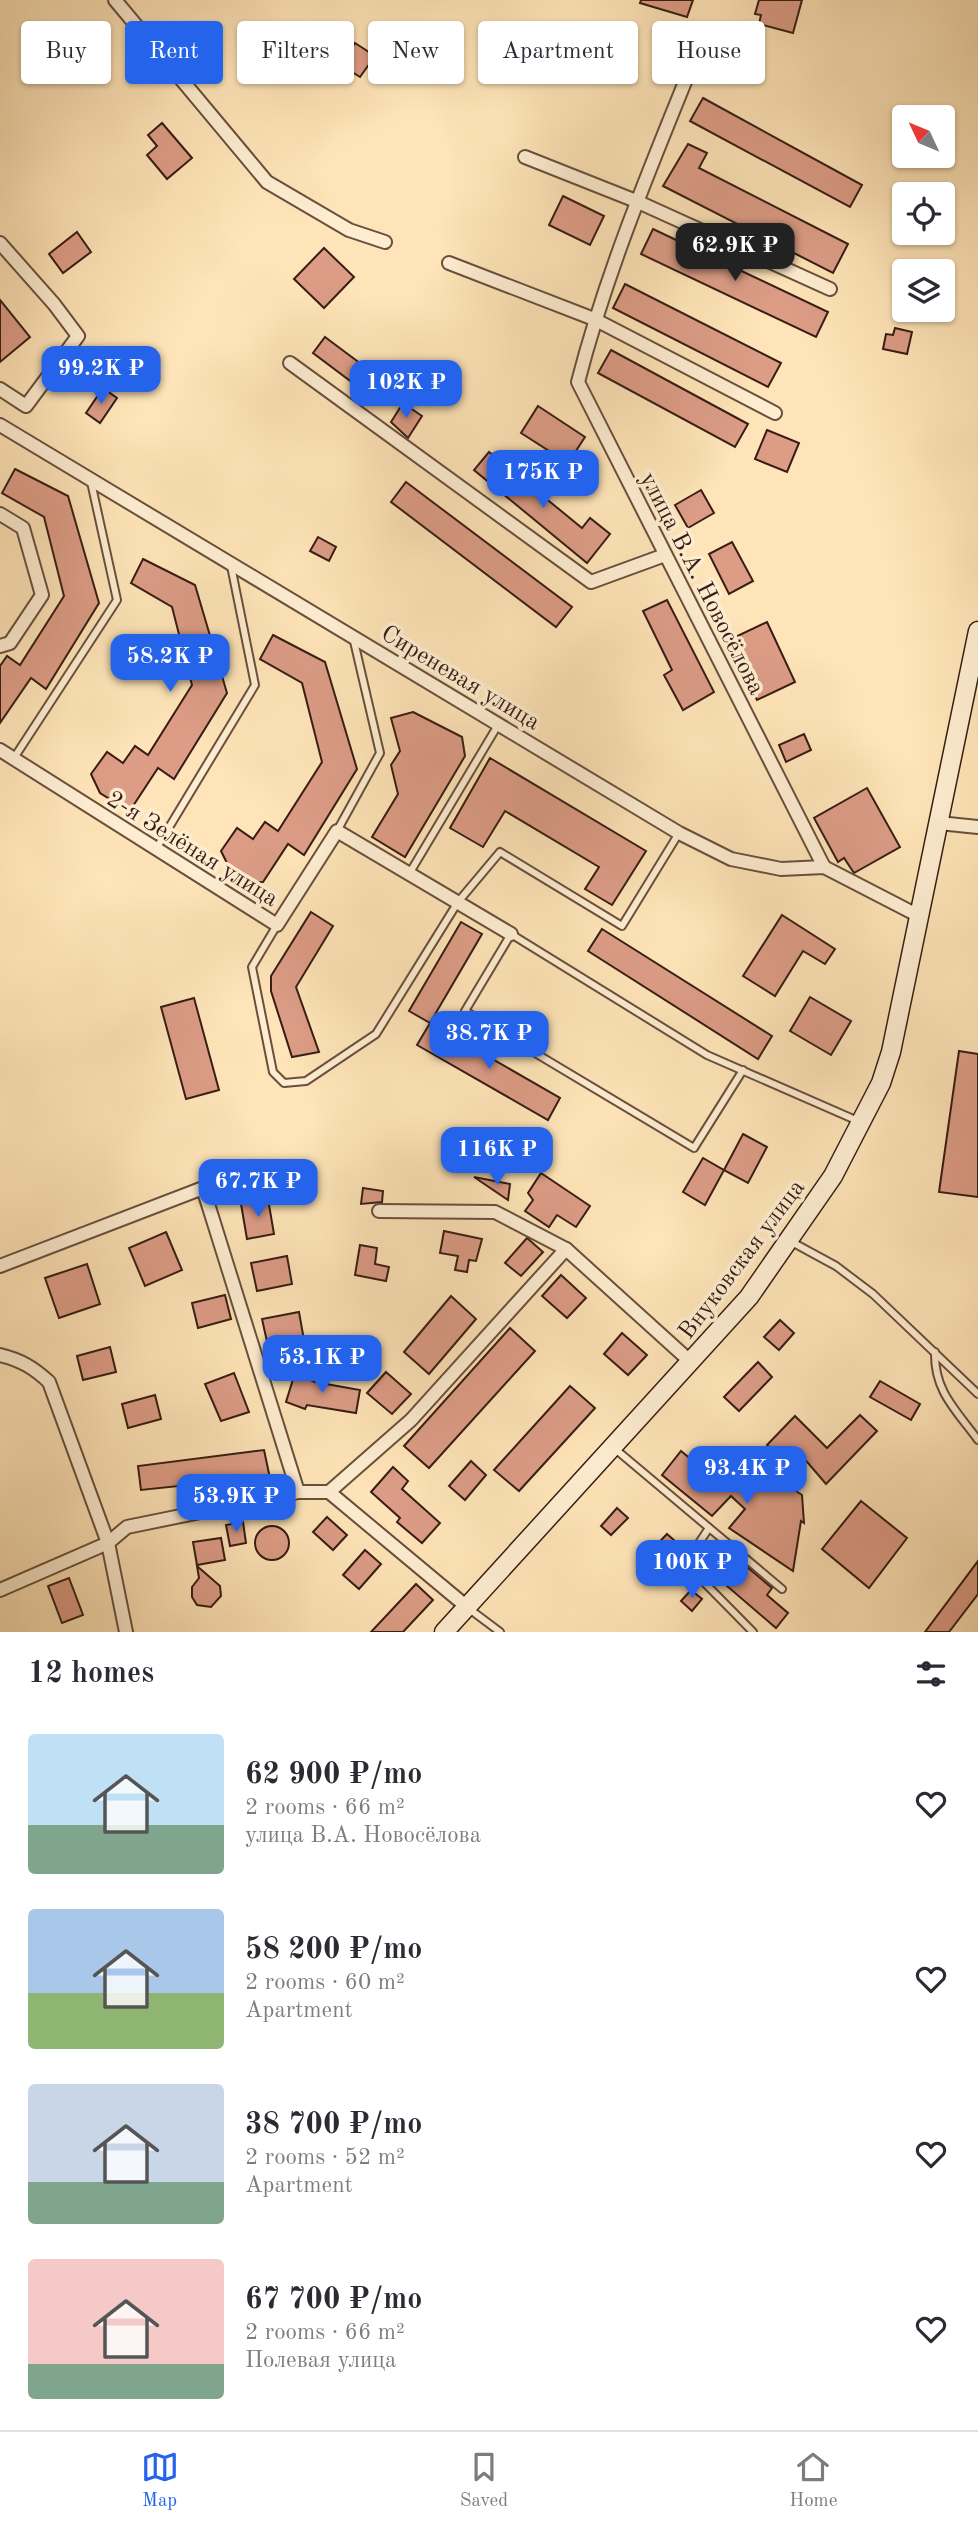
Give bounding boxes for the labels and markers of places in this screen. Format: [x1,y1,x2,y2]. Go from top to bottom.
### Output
pin: 62.9K ₽ [670,224,800,283]
pin: 99.2K ₽ [36,346,166,406]
pin: 102K ₽ [349,360,463,420]
pin: 175K ₽ [486,450,600,510]
pin: 58.2K ₽ [105,634,235,694]
pin: 38.7K ₽ [424,1012,554,1071]
pin: 116K ₽ [440,1128,554,1187]
pin: 67.7K ₽ [193,1160,323,1219]
pin: 53.1K ₽ [257,1336,387,1395]
pin: 93.4K ₽ [682,1446,812,1506]
pin: 53.9K ₽ [171,1474,301,1534]
pin: 100K ₽ [635,1540,749,1600]

